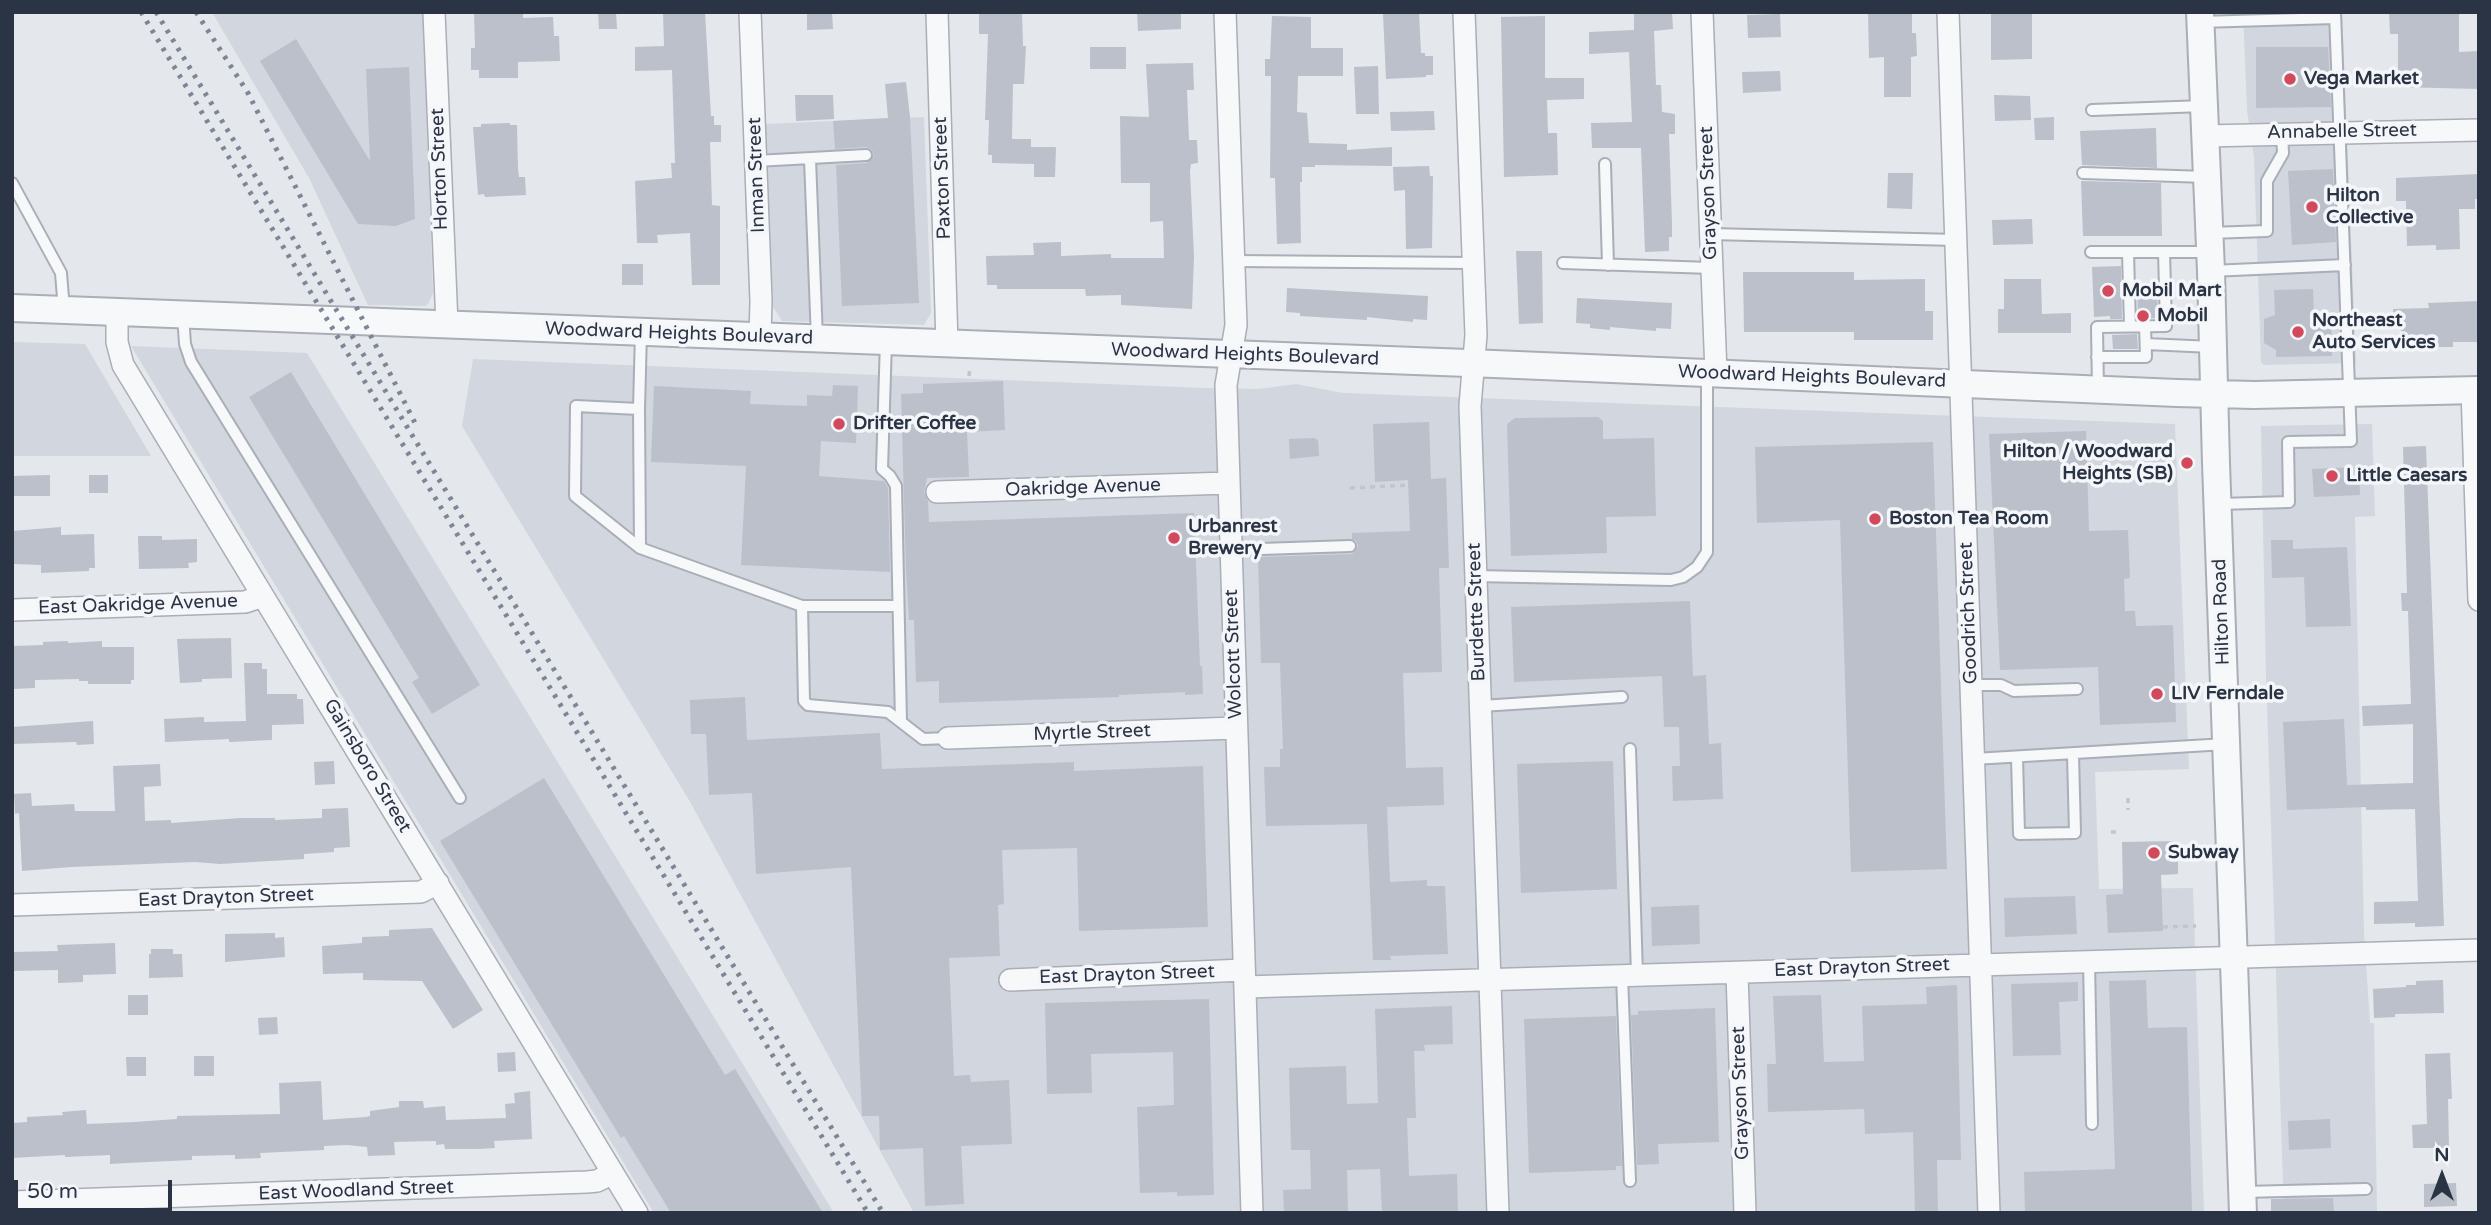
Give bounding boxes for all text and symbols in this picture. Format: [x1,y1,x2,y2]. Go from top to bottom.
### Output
place label: Vega Market [2304,68,2419,90]
marker: Vega Market [2282,71,2298,87]
street label: Horton Street [426,107,454,231]
street label: Paxton Street [929,116,957,240]
street label: Inman Street [744,117,770,233]
street label: Annabelle Street [2267,119,2417,145]
street label: Grayson Street [1695,126,1723,260]
place label: Hilton Collective [2326,185,2413,229]
marker: Hilton Collective [2304,199,2320,215]
place label: Mobil Mart [2122,280,2222,302]
marker: Mobil Mart [2100,283,2116,299]
place label: Mobil [2157,305,2208,327]
marker: Mobil [2135,308,2151,324]
place label: Northeast Auto Services [2312,310,2436,354]
street label: Woodward Heights Boulevard [544,318,814,350]
marker: Northeast Auto Services [2290,324,2306,340]
street label: Woodward Heights Boulevard [1110,339,1380,371]
street label: Woodward Heights Boulevard [1677,361,1947,393]
place label: Drifter Coffee [853,413,976,435]
marker: Drifter Coffee [831,416,847,432]
place label: Hilton / Woodward Heights (SB) [2003,441,2173,485]
marker: Hilton / Woodward Heights (SB) [2179,455,2195,471]
place label: Little Caesars [2346,465,2467,487]
marker: Little Caesars [2324,468,2340,484]
street label: Oakridge Avenue [1005,474,1161,502]
place label: Boston Tea Room [1889,508,2049,530]
marker: Boston Tea Room [1867,511,1883,527]
place label: Urbanrest Brewery [1188,516,1278,560]
marker: Urbanrest Brewery [1166,530,1182,546]
street label: Goodrich Street [1955,541,1983,685]
street label: Burdette Street [1463,542,1491,682]
street label: Hilton Road [2209,558,2235,666]
street label: Wolcott Street [1220,589,1248,719]
street label: East Oakridge Avenue [38,590,238,620]
place label: LIV Ferndale [2171,683,2284,705]
marker: LIV Ferndale [2149,686,2165,702]
street label: Gainsboro Street [318,695,416,837]
street label: Myrtle Street [1033,720,1151,746]
place label: Subway [2168,842,2239,864]
marker: Subway [2146,845,2162,861]
street label: East Drayton Street [138,884,314,912]
street label: East Drayton Street [1774,954,1950,982]
street label: East Drayton Street [1039,961,1215,989]
street label: Grayson Street [1727,1026,1755,1160]
north arrow [2407,1141,2477,1211]
text: N [2434,1144,2450,1166]
scale bar [18,1166,175,1210]
street label: East Woodland Street [258,1176,454,1206]
text: 50 m [27,1179,78,1204]

